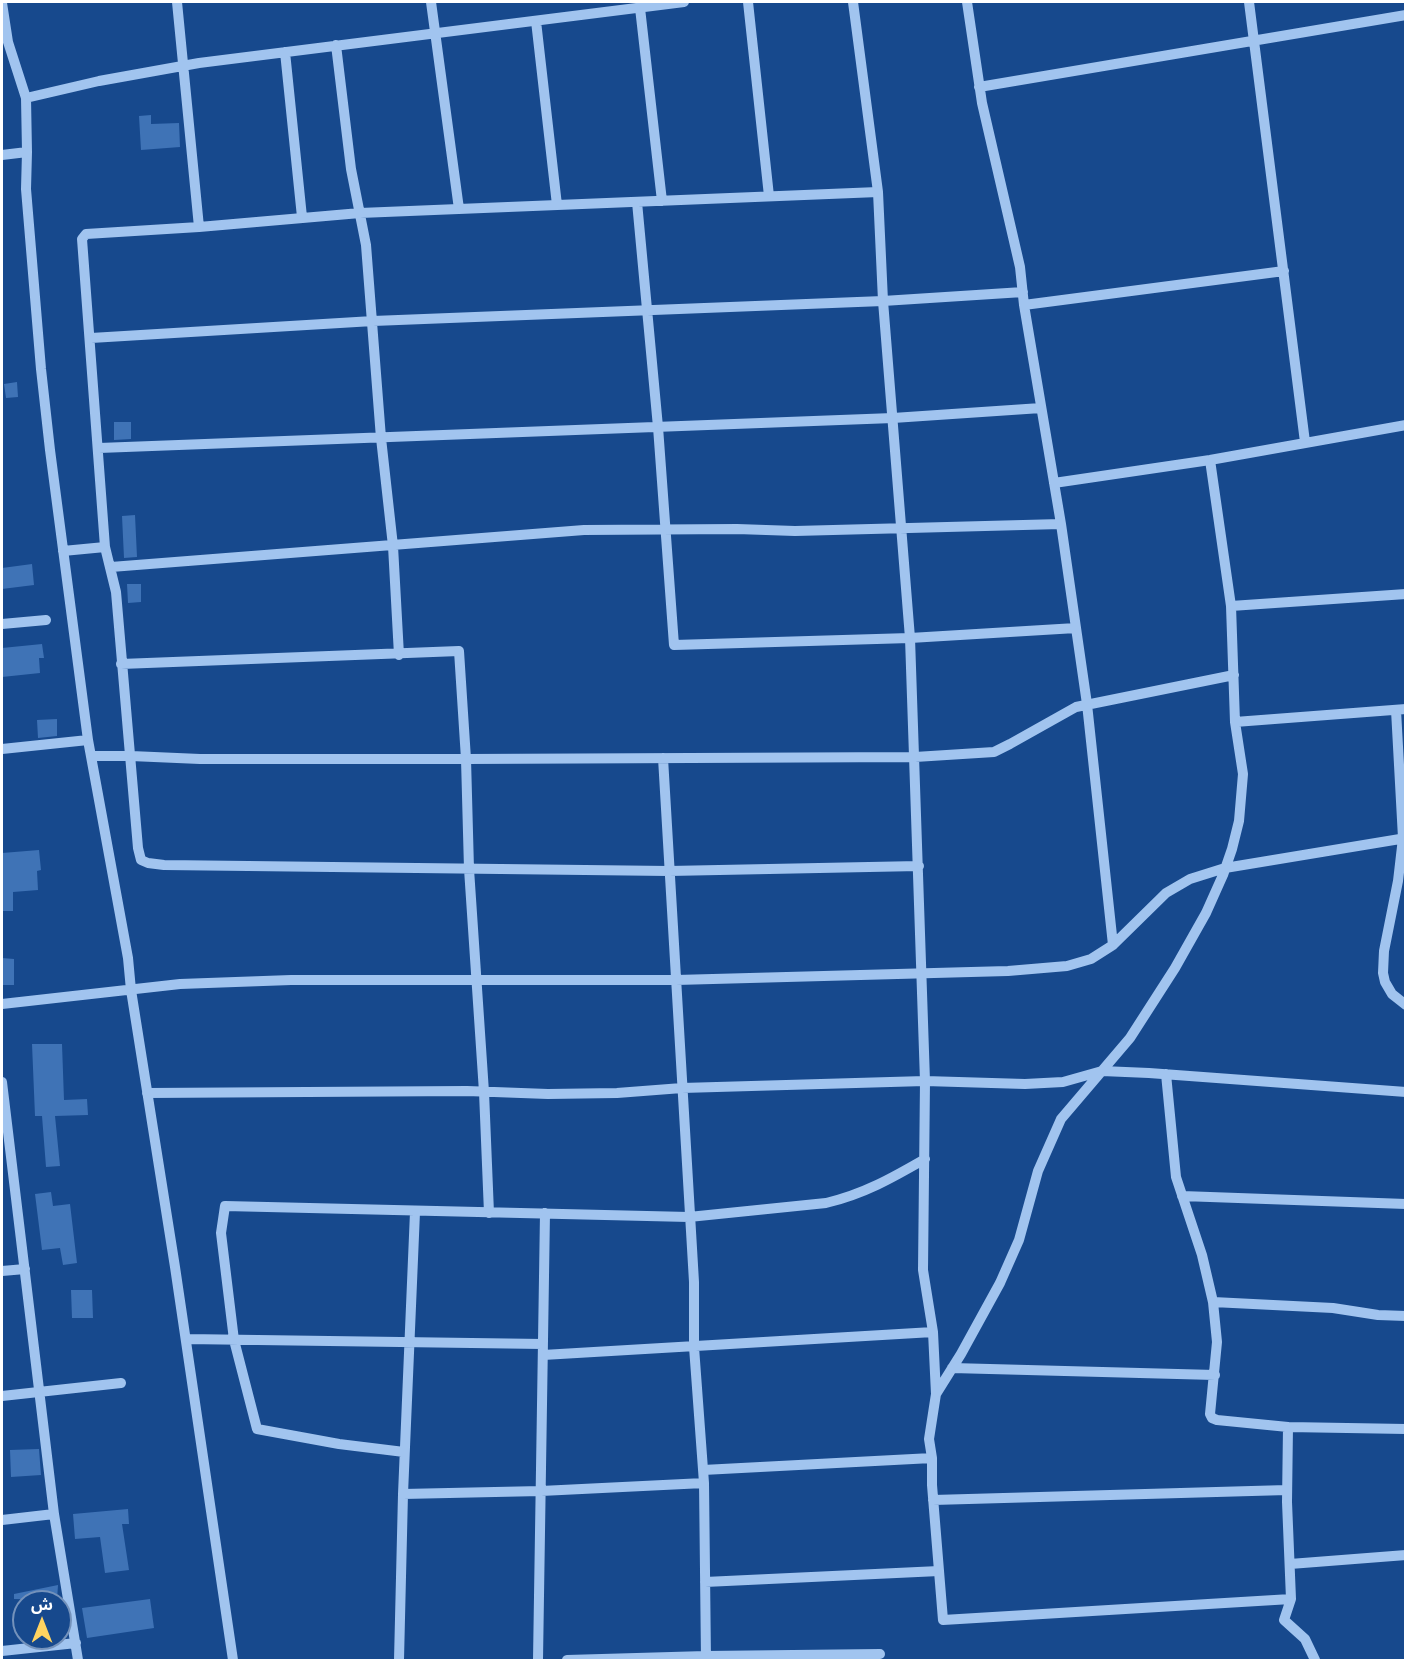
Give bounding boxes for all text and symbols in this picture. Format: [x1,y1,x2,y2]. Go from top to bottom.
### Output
north arrow [12,1590,72,1650]
text: ش [31,1594,53,1614]

